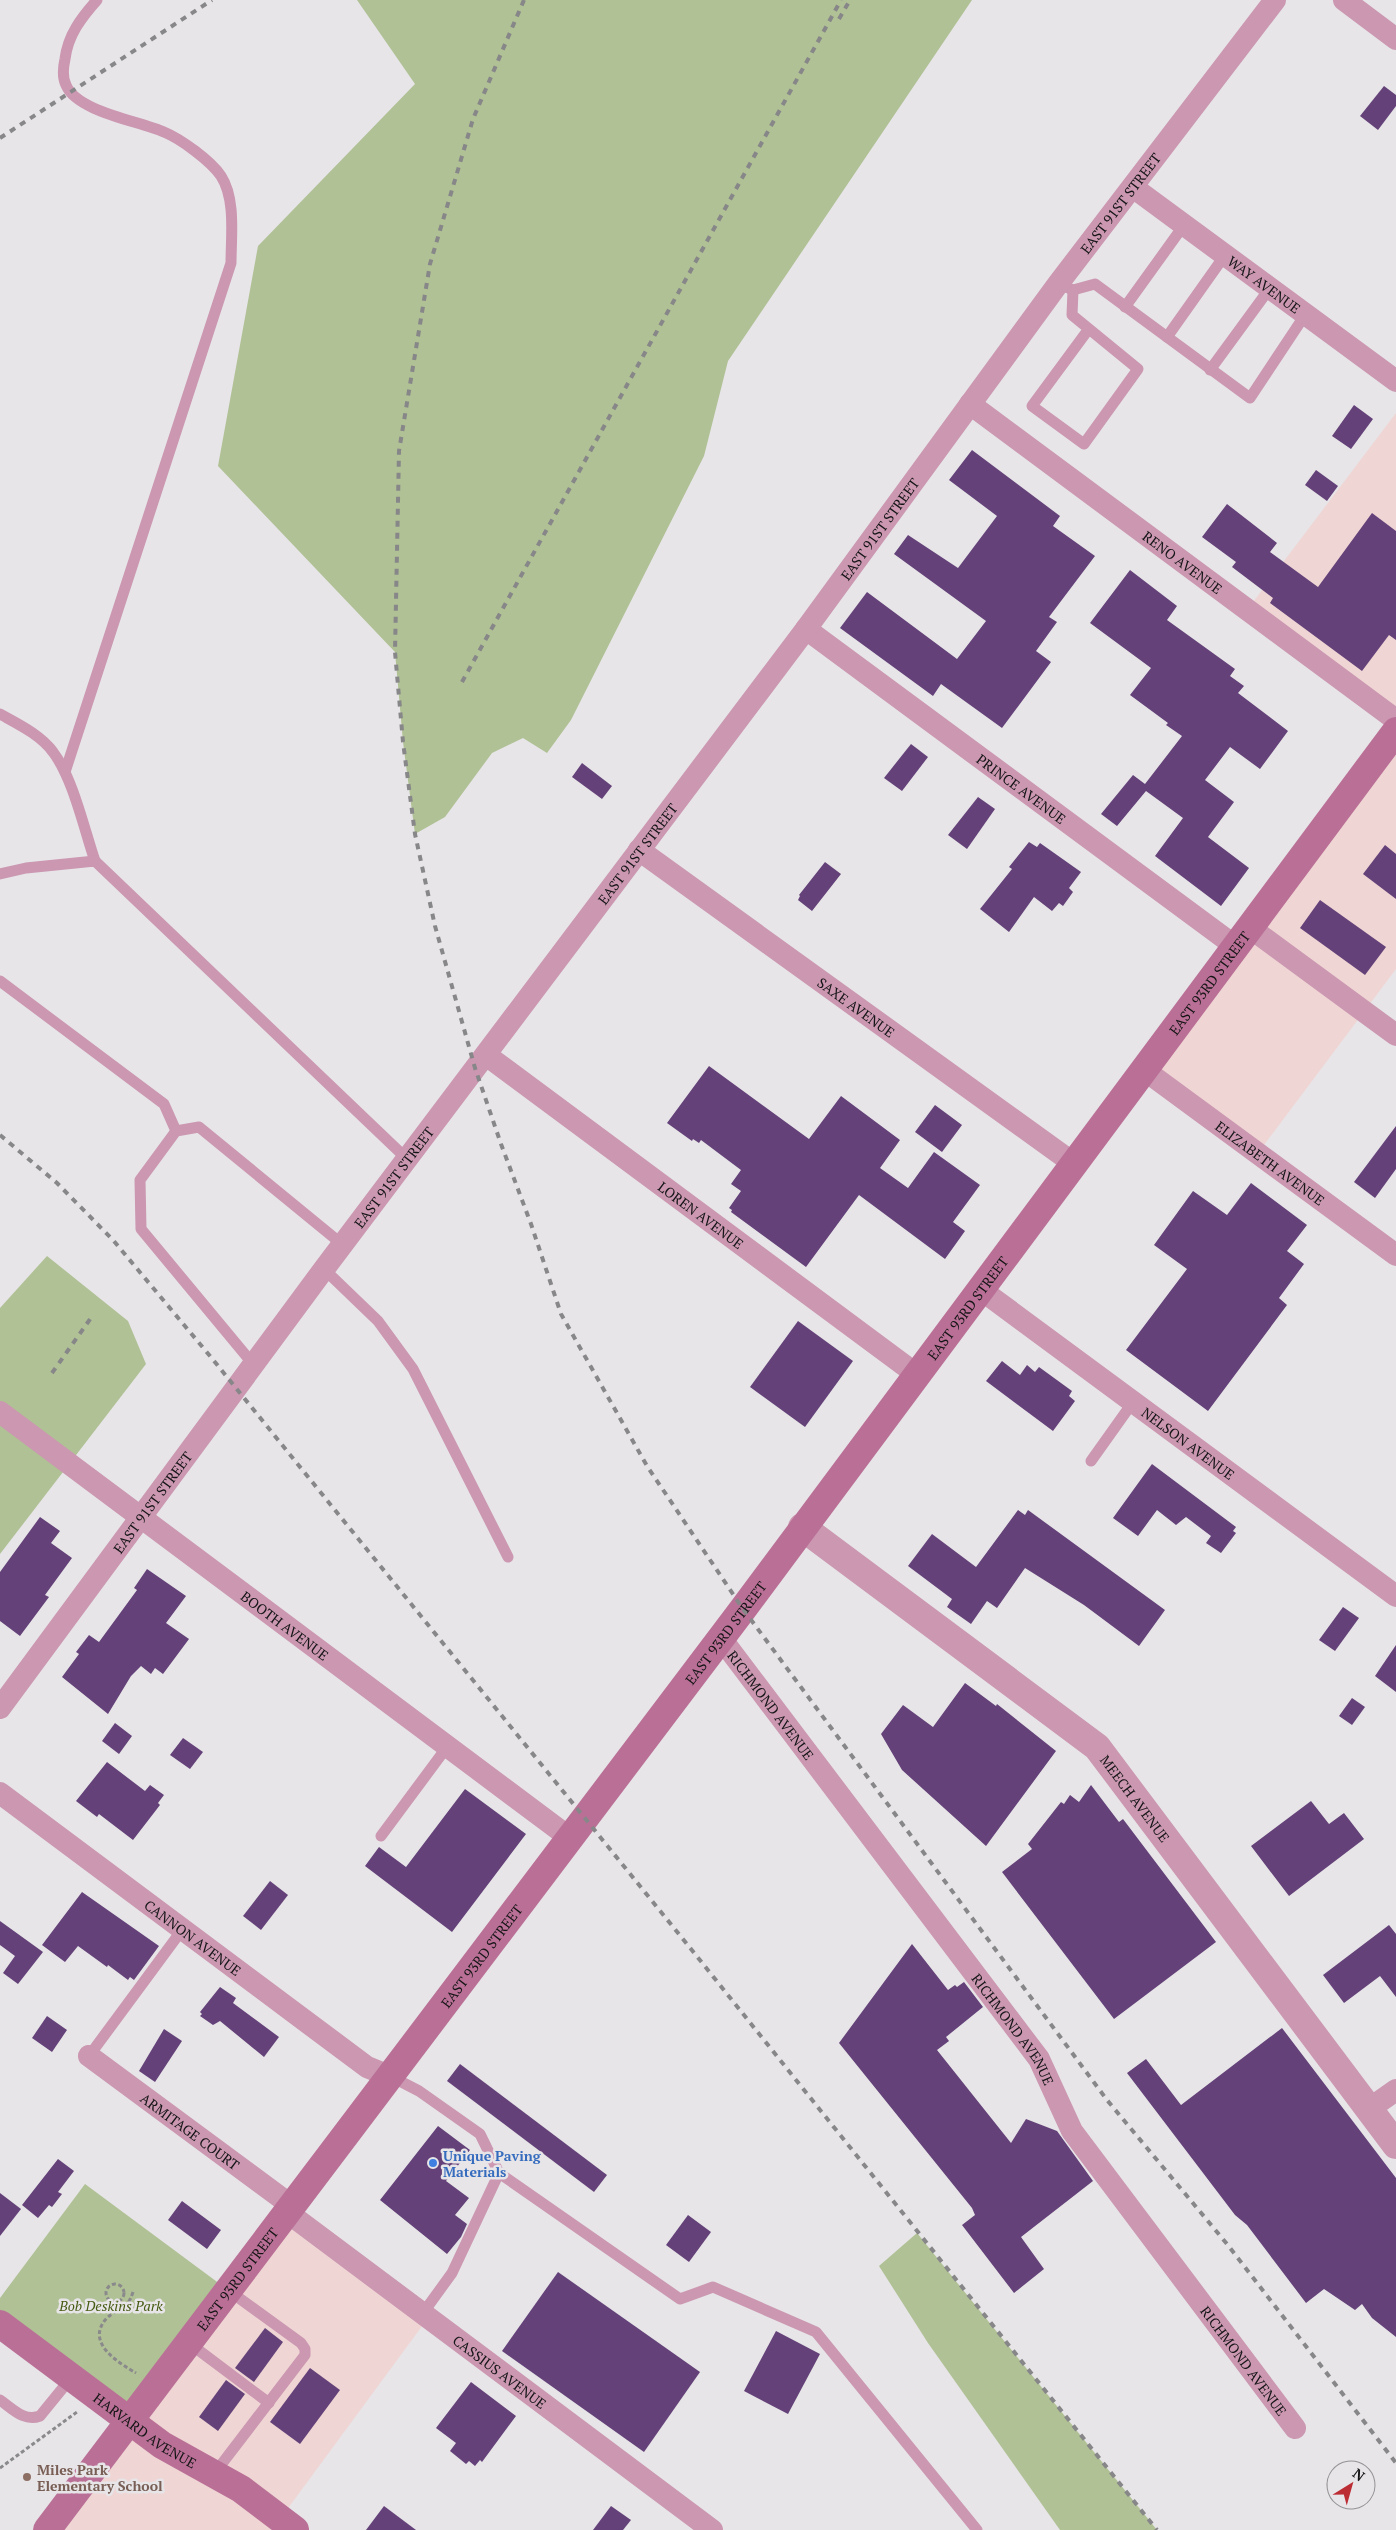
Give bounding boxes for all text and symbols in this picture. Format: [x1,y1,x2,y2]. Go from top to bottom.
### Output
street label: EAST 91ST STREET [1075,149,1165,257]
street label: WAY AVENUE [1224,251,1305,317]
street label: EAST 91ST STREET [836,474,923,584]
street label: RENO AVENUE [1139,526,1226,598]
street label: PRINCE AVENUE [973,749,1070,828]
street label: EAST 91ST STREET [593,799,682,908]
street label: EAST 93RD STREET [1164,927,1254,1038]
street label: SAXE AVENUE [814,972,899,1041]
street label: ELIZABETH AVENUE [1212,1116,1329,1209]
street label: EAST 91ST STREET [349,1122,438,1231]
street label: LOREN AVENUE [655,1177,748,1253]
street label: EAST 93RD STREET [922,1252,1012,1363]
street label: NELSON AVENUE [1138,1402,1239,1483]
street label: EAST 91ST STREET [108,1447,196,1557]
street label: EAST 93RD STREET [680,1577,770,1688]
street label: BOOTH AVENUE [238,1586,333,1664]
street label: RICHMOND AVENUE [724,1646,819,1763]
street label: MEECH AVENUE [1096,1751,1174,1846]
street label: CANNON AVENUE [141,1895,245,1980]
street label: EAST 93RD STREET [436,1900,526,2011]
street label: RICHMOND AVENUE [968,1969,1059,2088]
street label: ARMITAGE COURT [137,2088,244,2174]
place label: Unique Paving Materials [443,2146,542,2181]
marker: Unique Paving Materials [427,2157,439,2169]
street label: EAST 93RD STREET [192,2223,282,2334]
park label: Bob Deskins Park [58,2296,163,2315]
street label: RICHMOND AVENUE [1197,2302,1292,2419]
street label: CASSIUS AVENUE [449,2330,551,2413]
street label: HARVARD AVENUE [90,2388,200,2472]
place label: Miles Park Elementary School [37,2460,163,2495]
north arrow [1326,2460,1376,2510]
text: N [1349,2463,1369,2485]
marker: Miles Park Elementary School [21,2471,33,2483]

